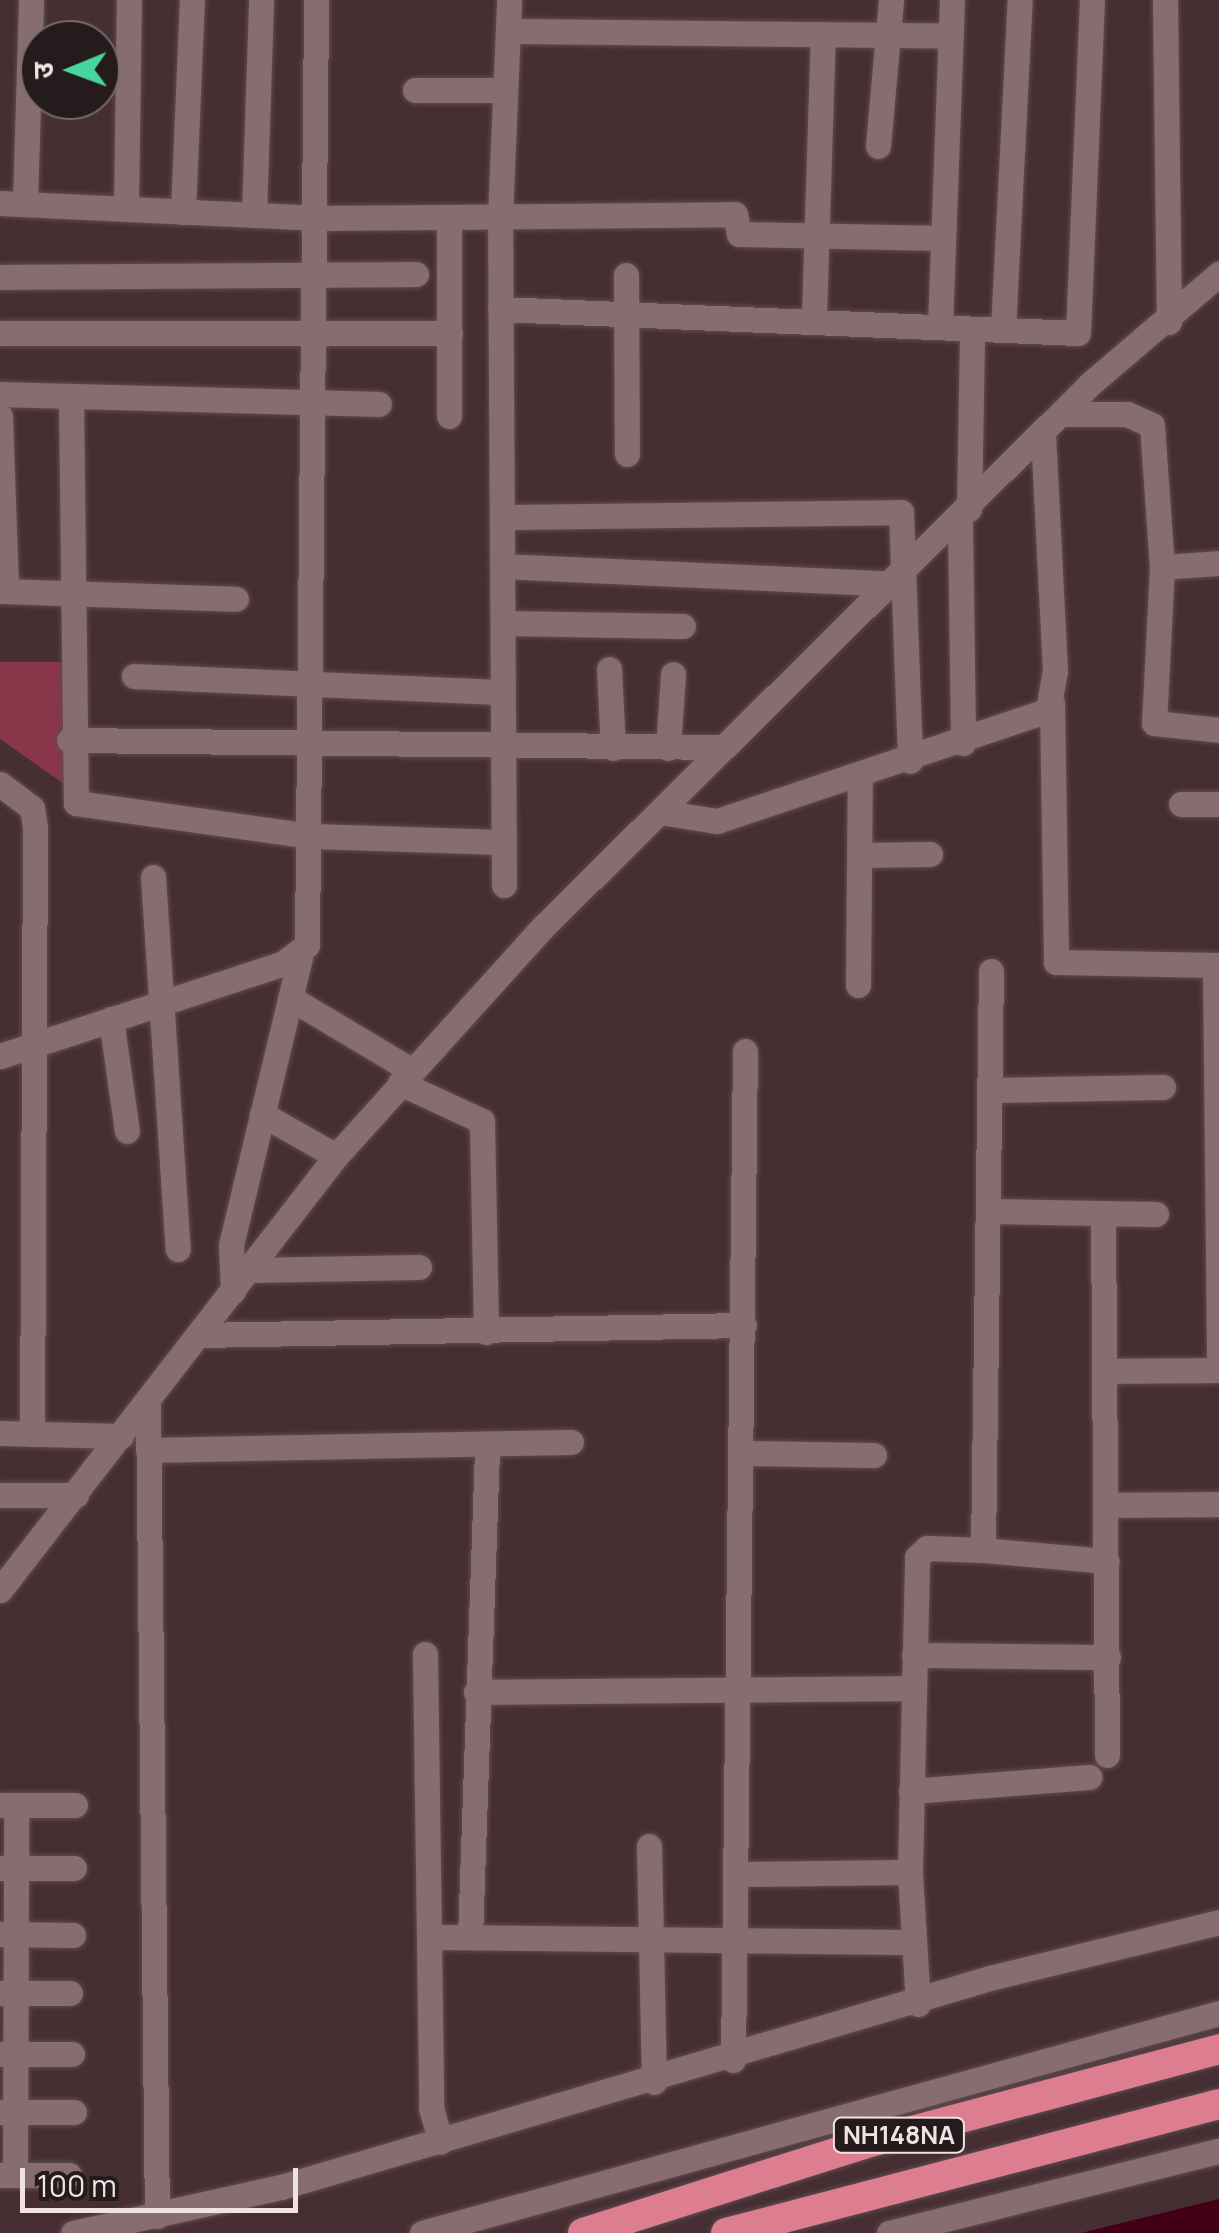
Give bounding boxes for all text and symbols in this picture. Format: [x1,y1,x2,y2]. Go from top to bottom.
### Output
north arrow [20,20,120,120]
text: उ [23,62,61,79]
road number: NH148NA [832,2115,966,2155]
scale bar [25,2148,302,2210]
text: 100 m [37,2165,117,2206]

